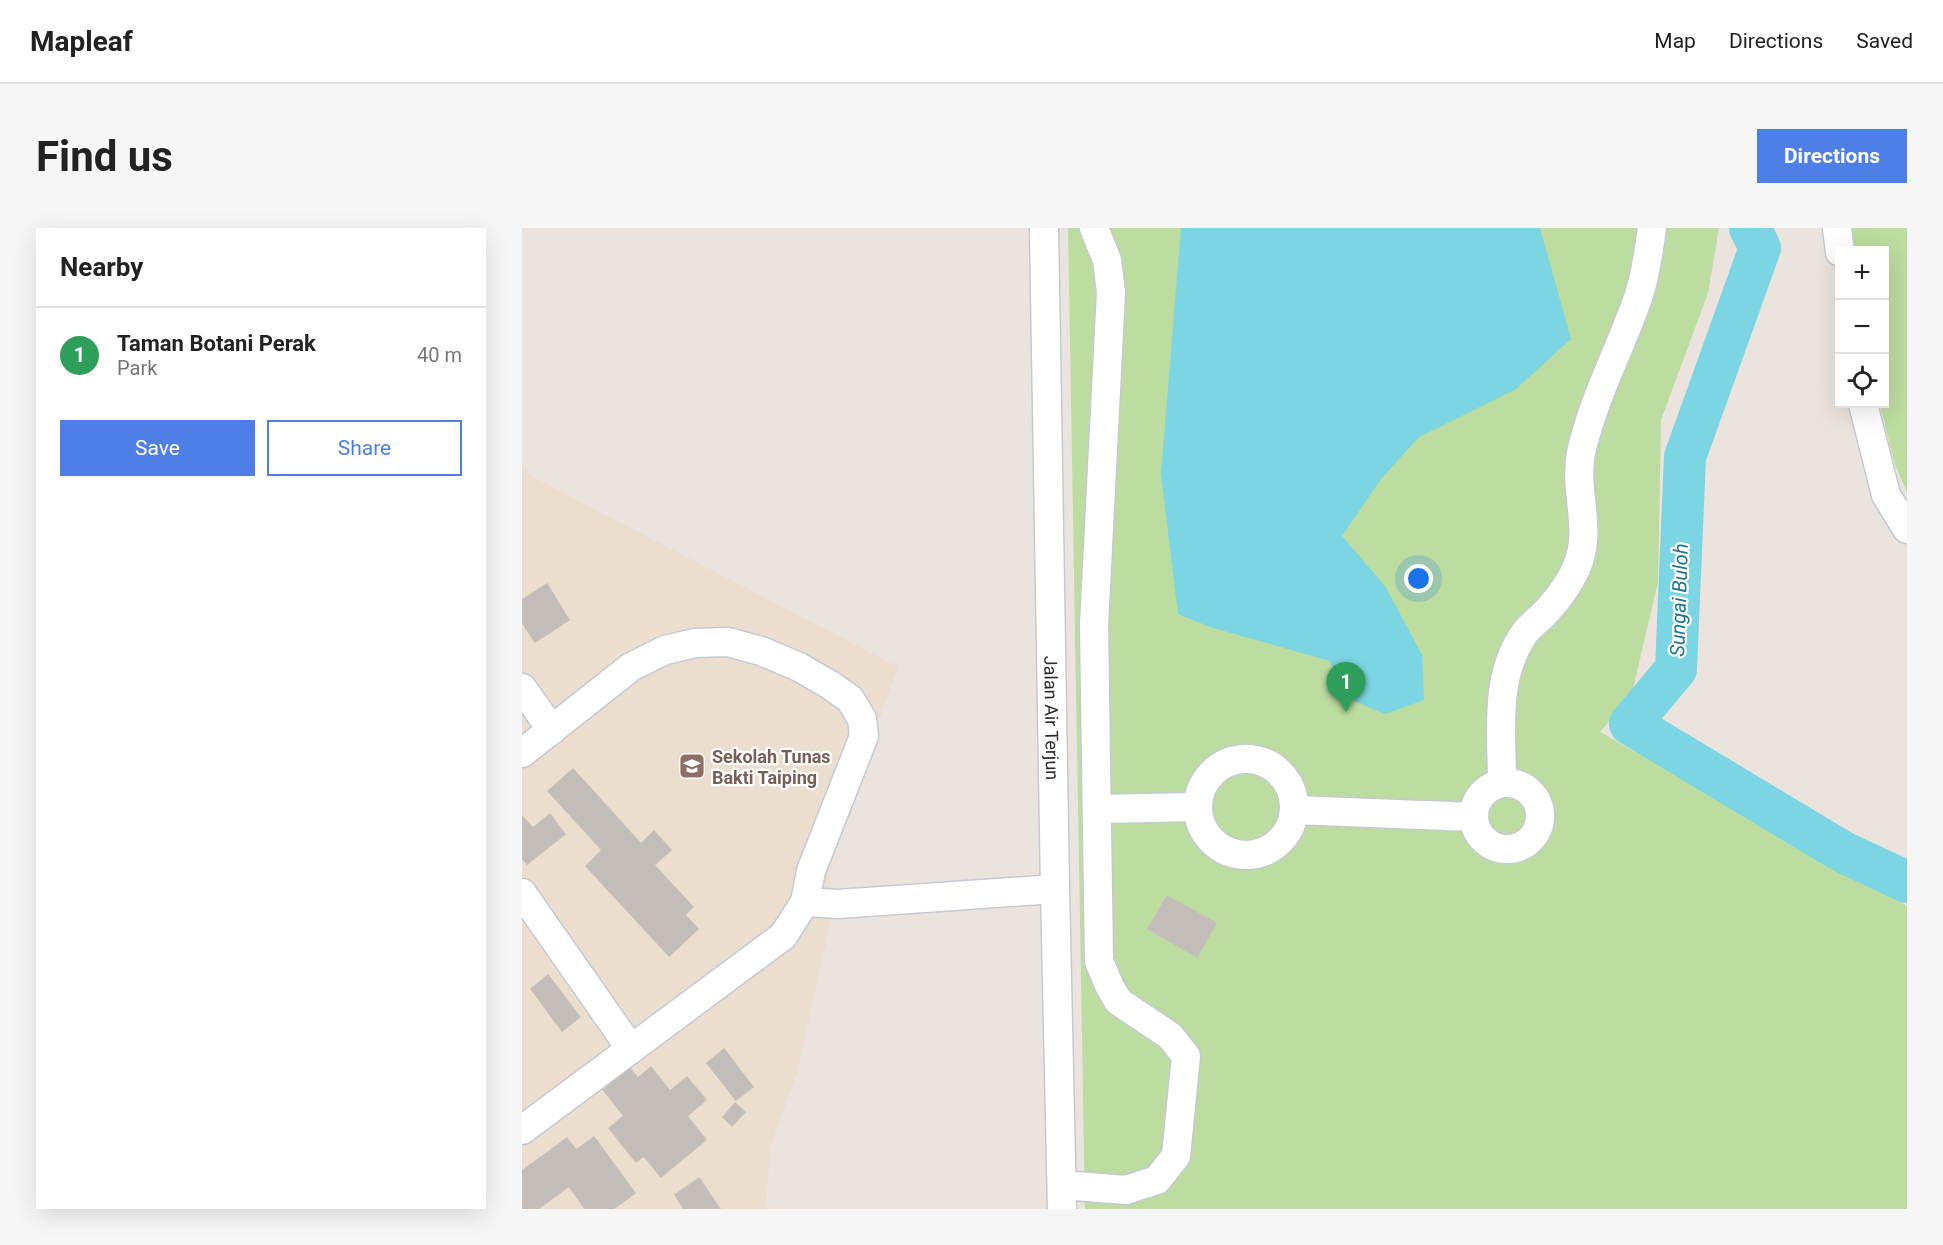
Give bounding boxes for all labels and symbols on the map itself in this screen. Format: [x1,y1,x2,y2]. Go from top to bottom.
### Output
water label: Sungai Buloh [1665,543,1693,657]
your location [1404,564,1433,593]
street label: Jalan Air Terjun [1041,656,1064,780]
pin: 1 [1326,662,1366,712]
place label: Sekolah Tunas Bakti Taiping [712,746,831,788]
school or university icon: Sekolah Tunas Bakti Taiping [677,751,707,781]

